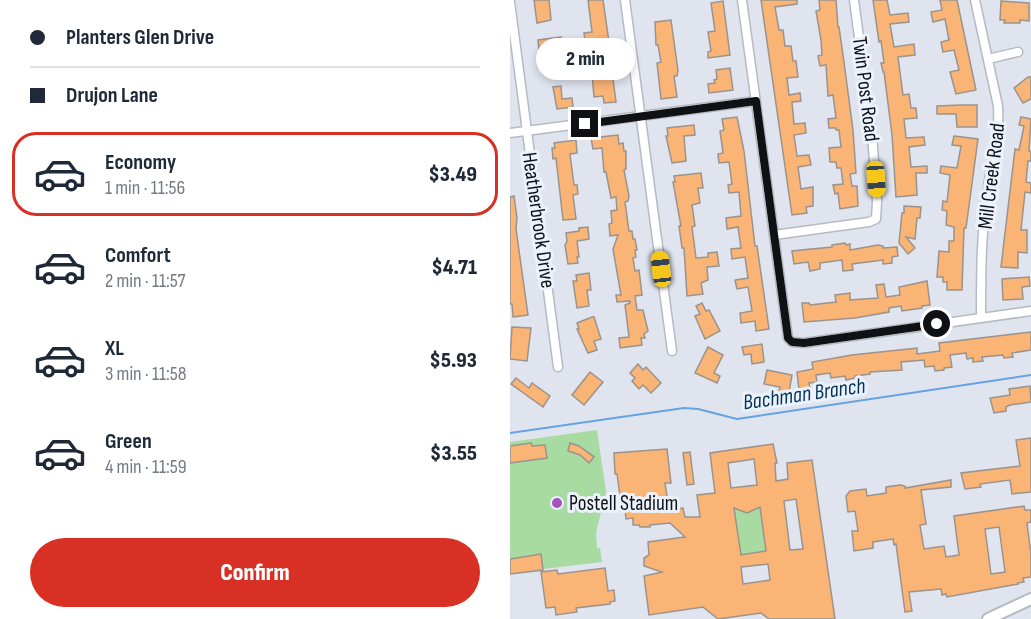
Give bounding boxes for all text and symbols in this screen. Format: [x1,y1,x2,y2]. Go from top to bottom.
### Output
text: Planters Glen Drive [66,24,214,51]
street label: Twin Post Road [847,35,884,143]
callout: 2 min [536,37,634,79]
text: 2 min [566,47,605,71]
text: Drujon Lane [66,82,158,109]
route end [571,110,598,137]
street label: Mill Creek Road [973,122,1010,230]
icon: car [33,147,87,201]
text: Economy [105,149,176,176]
street label: Heatherbrook Drive [517,151,560,290]
car [866,160,886,198]
text: $3.49 [428,161,477,188]
text: 1 min · 11:56 [105,176,185,200]
icon: car [33,240,87,294]
text: Comfort [105,242,171,269]
car [650,250,672,288]
text: $4.71 [431,254,477,281]
text: 2 min · 11:57 [105,269,186,293]
route start [923,310,950,337]
icon: car [33,333,87,387]
text: XL [105,335,124,362]
text: $5.93 [430,347,477,374]
text: 3 min · 11:58 [105,362,187,386]
water label: Bachman Branch [741,373,867,416]
icon: car [33,426,87,480]
text: Green [105,428,152,455]
text: $3.55 [430,440,477,467]
text: 4 min · 11:59 [105,455,187,479]
place label: Postell Stadium [569,491,678,516]
marker: Postell Stadium [550,496,564,510]
button: Confirm [30,538,480,607]

